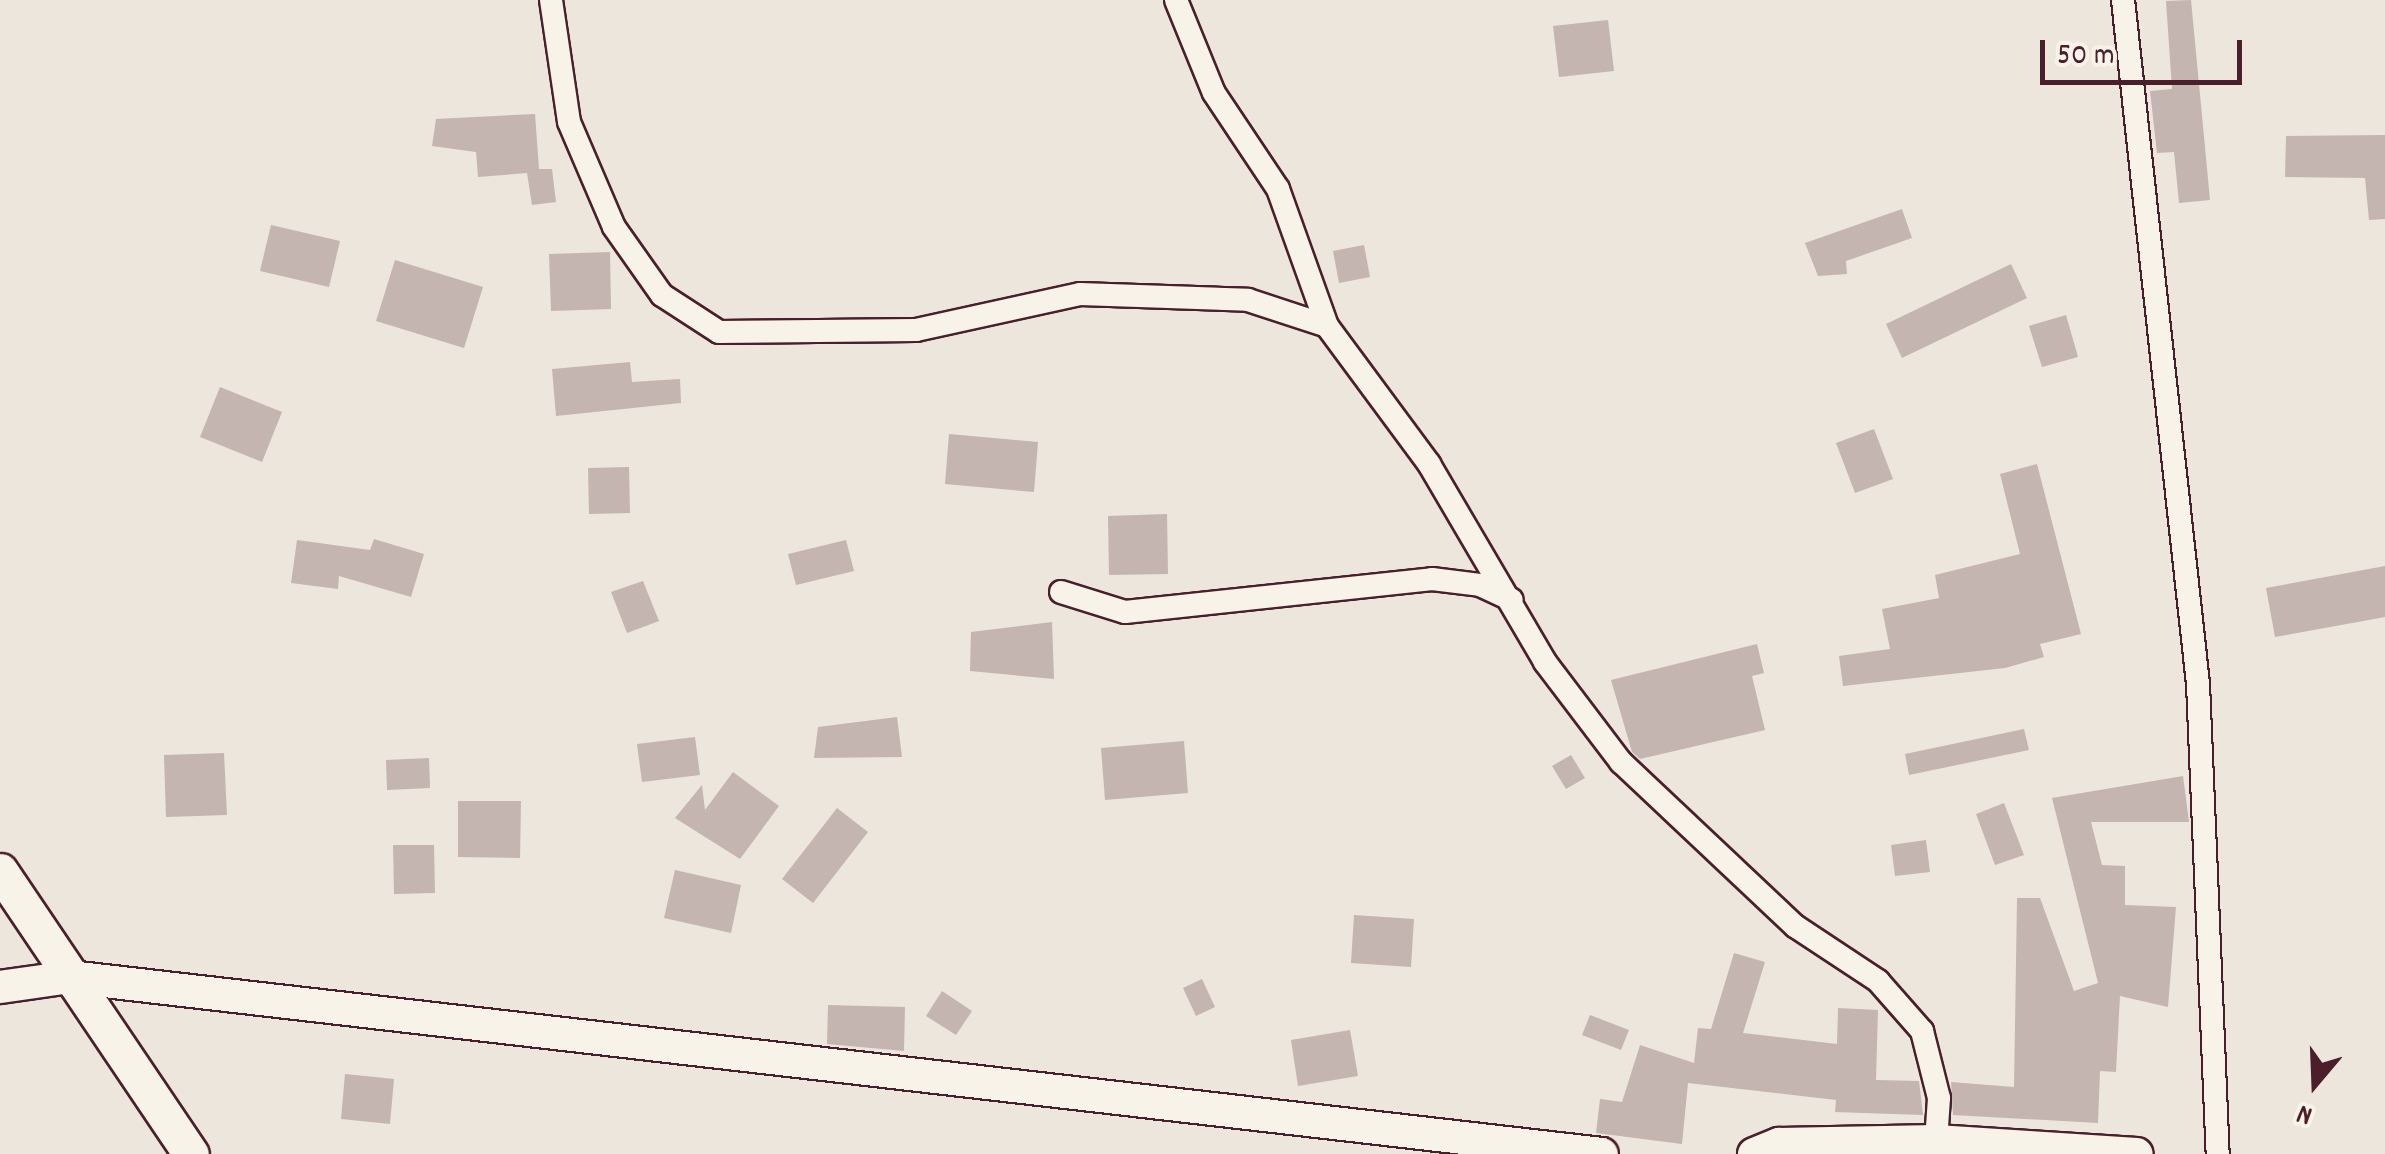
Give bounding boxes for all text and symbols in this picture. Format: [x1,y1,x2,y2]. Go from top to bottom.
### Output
scale bar [2045,20,2248,82]
text: 50 m [2057,36,2115,79]
north arrow [2265,1034,2365,1134]
text: N [2292,1091,2318,1134]

